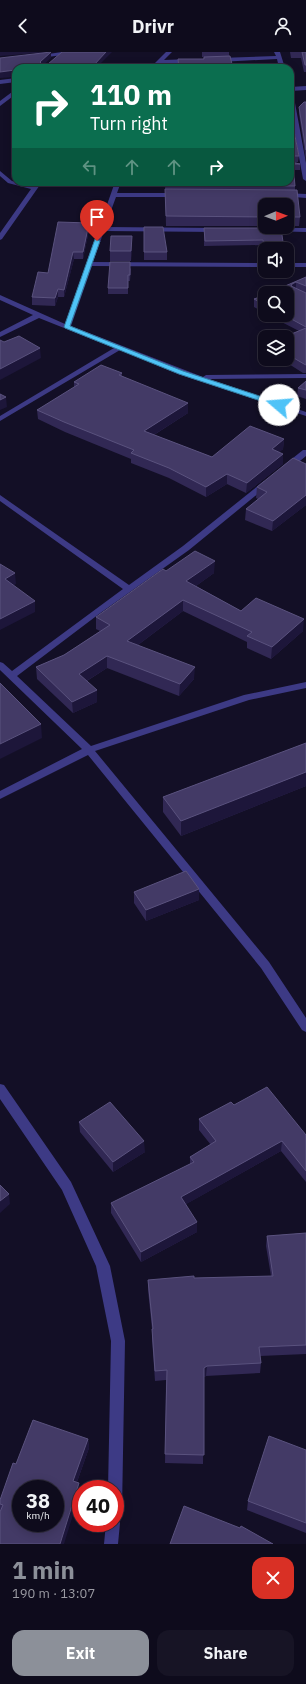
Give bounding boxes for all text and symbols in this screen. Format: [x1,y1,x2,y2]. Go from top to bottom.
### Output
icon: back [12,15,34,37]
text: Drivr [132,15,174,38]
icon: person [272,15,294,37]
text: 110 m [90,76,172,113]
icon: right [24,80,76,132]
text: Turn right [90,112,168,135]
icon: left [79,156,101,178]
icon: ahead [121,156,143,178]
icon: ahead [163,156,185,178]
icon: right [205,156,227,178]
north arrow [258,198,294,234]
map controls [258,198,294,366]
pin [80,200,114,241]
icon: arrive [86,206,108,228]
button: sound [258,242,294,278]
button: search [258,286,294,322]
button: layers [258,330,294,366]
position arrow [258,384,300,426]
speed limit sign: 40 [72,1480,124,1532]
text: 38 [26,1487,50,1514]
text: km/h [26,1509,50,1522]
text: 1 min [12,1554,75,1586]
button: close [252,1557,294,1599]
text: 190 m · 13:07 [12,1585,95,1602]
button: Exit [12,1630,149,1676]
button: Share [157,1630,294,1676]

